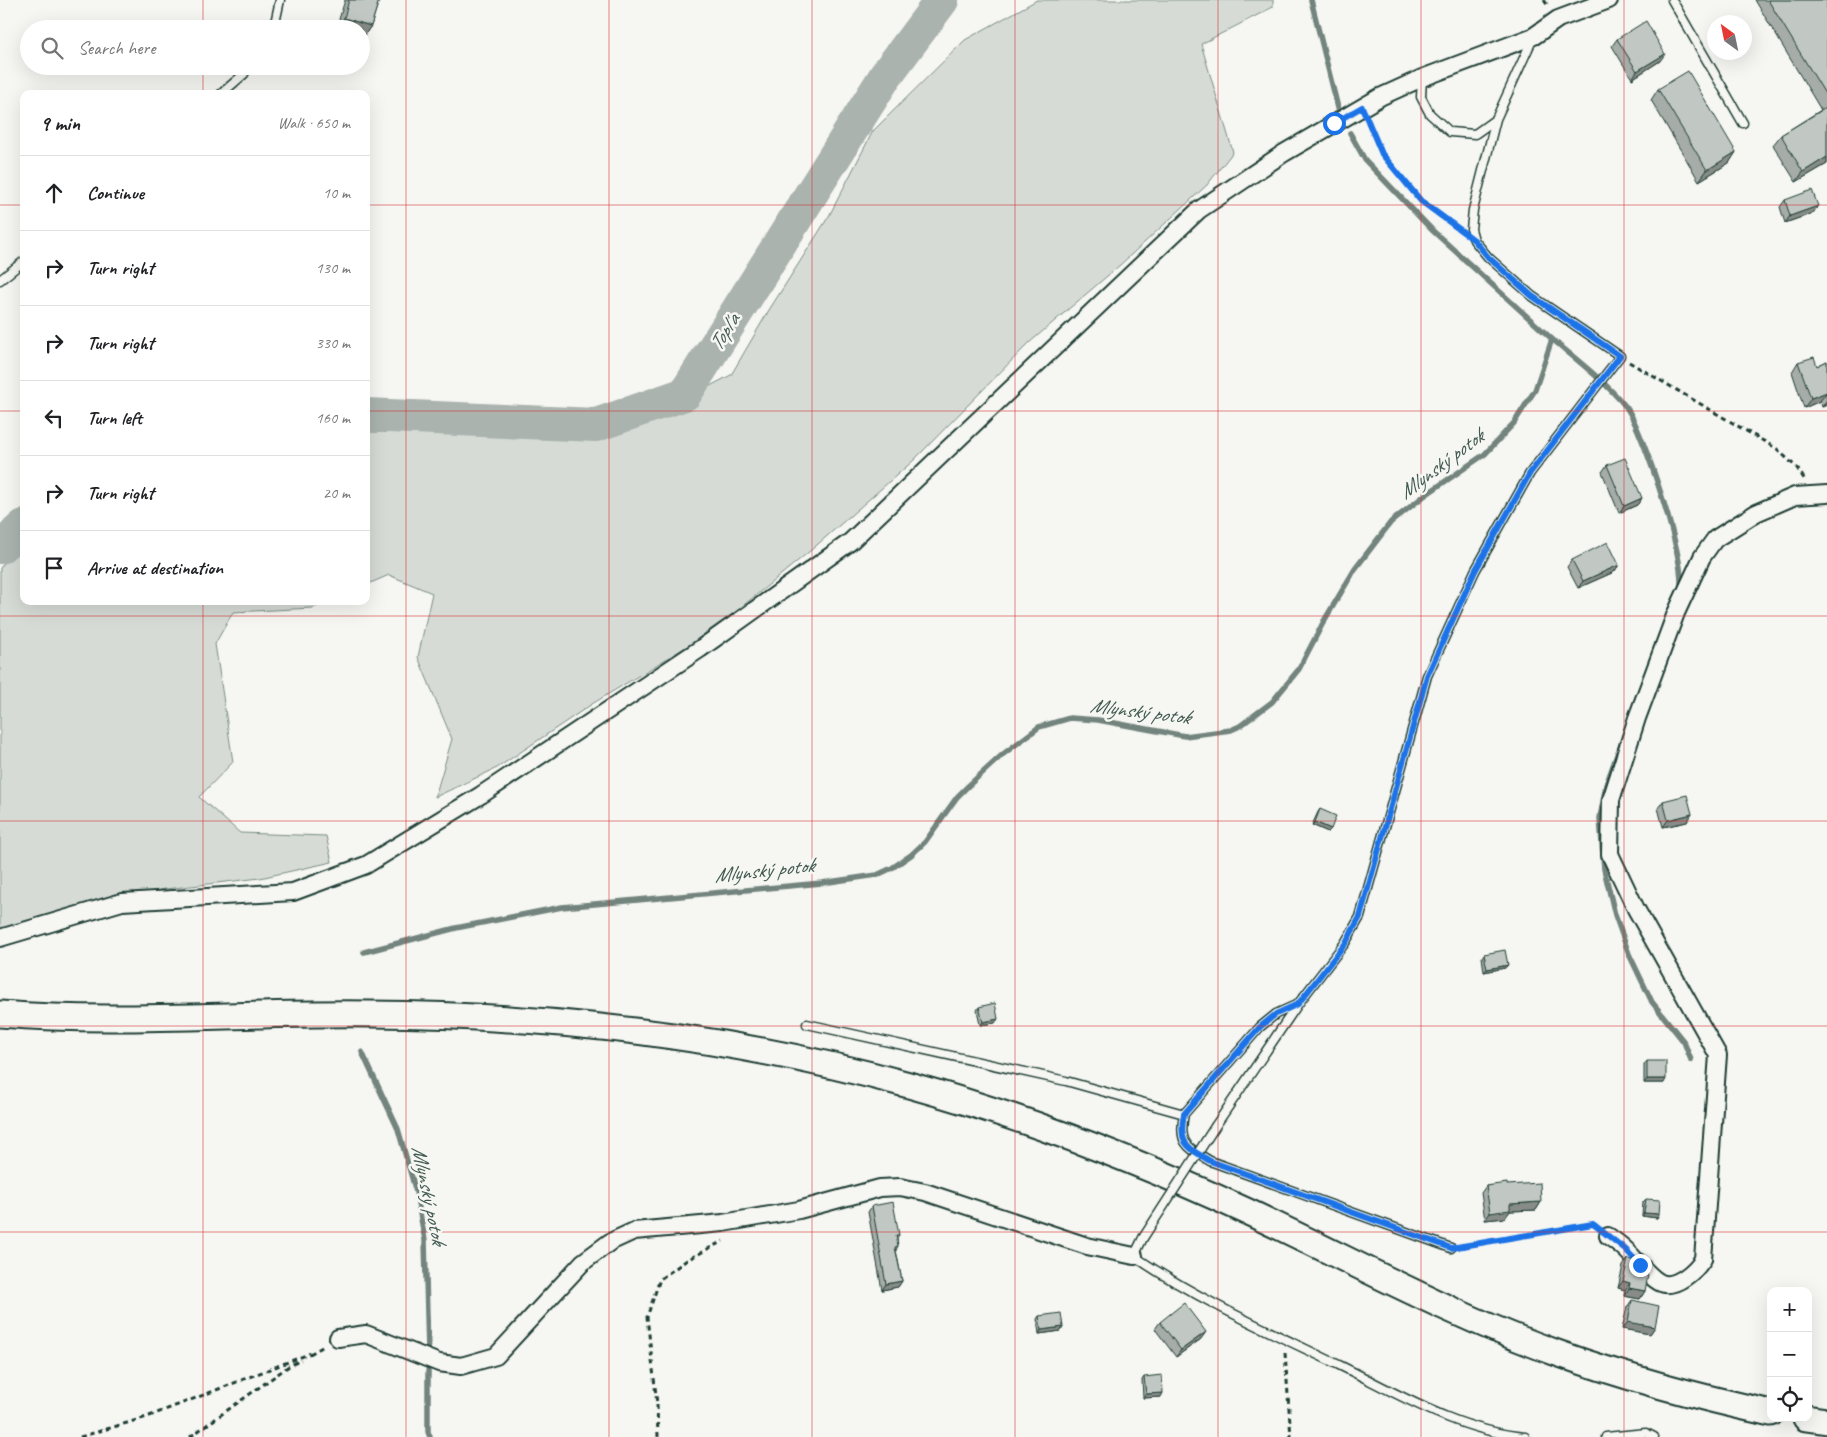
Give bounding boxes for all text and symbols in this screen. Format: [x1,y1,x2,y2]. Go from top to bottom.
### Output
north arrow [1707,15,1752,60]
search box [20,20,370,75]
icon: search [38,34,66,62]
text: Search here [78,36,155,60]
text: 9 min [40,110,80,136]
route start [1323,112,1346,135]
text: Walk · 650 m [278,113,350,133]
icon: ahead [40,179,68,207]
text: Continue [87,181,144,205]
text: 10 m [323,183,350,203]
icon: right [40,254,68,282]
text: Turn right [87,256,154,280]
text: 130 m [316,258,350,278]
water label: Topľa [703,307,746,355]
icon: right [40,329,68,357]
text: Turn right [87,331,154,355]
text: 330 m [316,333,350,353]
icon: left [40,404,68,432]
text: Turn left [87,406,142,430]
text: 160 m [316,408,350,428]
water label: Mlynský potok [1393,421,1492,504]
icon: right [40,479,68,507]
text: Turn right [87,481,154,505]
text: 20 m [323,483,350,503]
icon: arrive [40,554,68,582]
text: Arrive at destination [87,556,223,580]
water label: Mlynský potok [1089,692,1195,731]
water label: Mlynský potok [713,851,819,888]
water label: Mlynský potok [406,1143,453,1251]
route end [1629,1254,1652,1277]
map controls [1767,1287,1812,1422]
button: + [1767,1287,1812,1332]
button: − [1767,1332,1812,1377]
button: locate [1767,1377,1812,1422]

